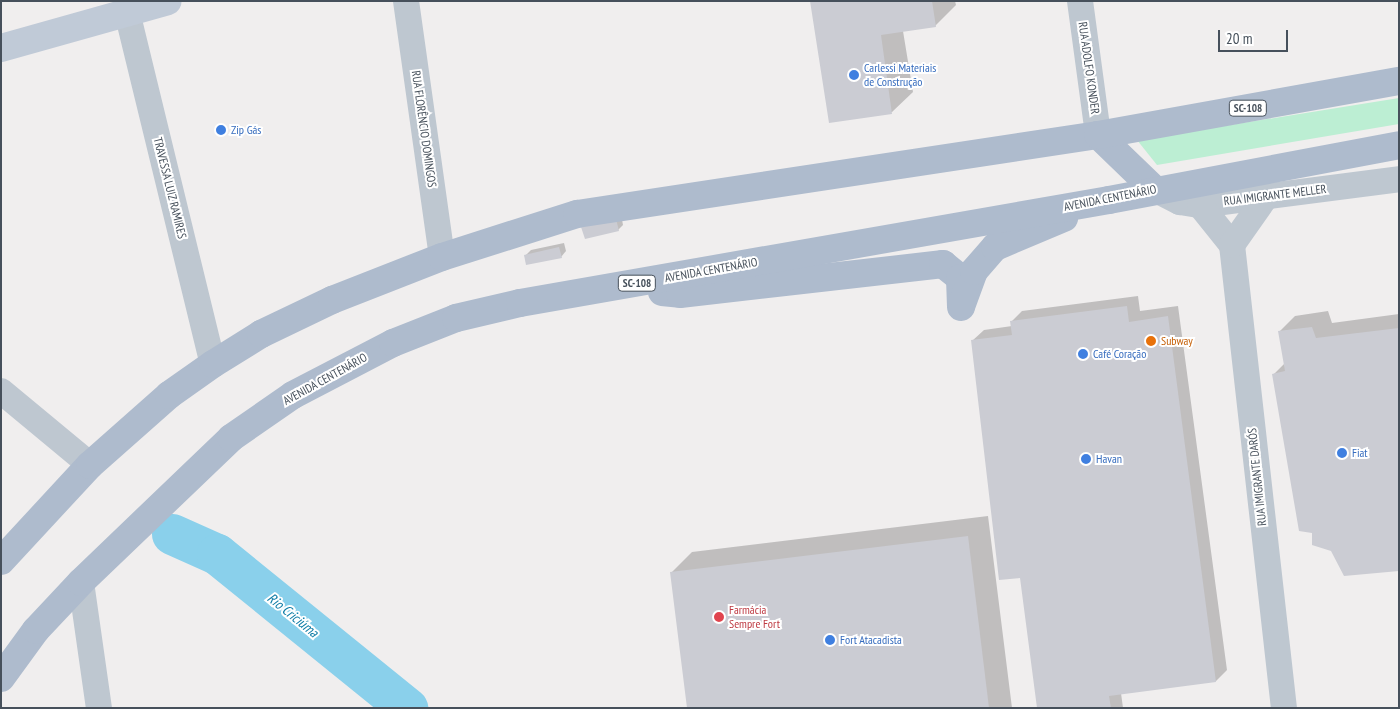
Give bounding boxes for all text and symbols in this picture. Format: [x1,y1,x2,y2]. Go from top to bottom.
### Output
scale bar [1220,20,1290,52]
street label: RUA ADOLFO KONDER [1075,21,1103,115]
text: 20 m [1226,29,1252,48]
place label: Carlessi Materiais de Construção [864,61,936,89]
street label: RUA FLORÊNCIO DOMINGOS [409,69,439,189]
marker: Carlessi Materiais de Construção [848,69,860,81]
road number: SC-108 [1228,100,1268,116]
place label: Zip Gás [231,123,261,137]
marker: Zip Gás [215,124,227,136]
street label: TRAVESSA LUIZ RAMIRES [150,135,190,241]
street label: AVENIDA CENTENÁRIO [1062,182,1158,214]
street label: RUA IMIGRANTE MELLER [1223,182,1327,208]
street label: AVENIDA CENTENÁRIO [663,255,759,285]
road number: SC-108 [617,274,657,292]
place label: Subway [1161,334,1193,348]
marker: Subway [1145,335,1157,347]
place label: Café Coração [1093,347,1146,361]
marker: Café Coração [1077,348,1089,360]
street label: AVENIDA CENTENÁRIO [280,350,370,408]
street label: RUA IMIGRANTE DARÓS [1245,427,1269,527]
place label: Fiat [1352,446,1368,460]
marker: Fiat [1336,447,1348,459]
place label: Havan [1096,452,1122,466]
marker: Havan [1080,453,1092,465]
water label: Rio Criciúma [264,589,322,641]
place label: Farmácia Sempre Fort [729,603,780,631]
marker: Farmácia Sempre Fort [713,611,725,623]
place label: Fort Atacadista [840,633,902,647]
marker: Fort Atacadista [824,634,836,646]

